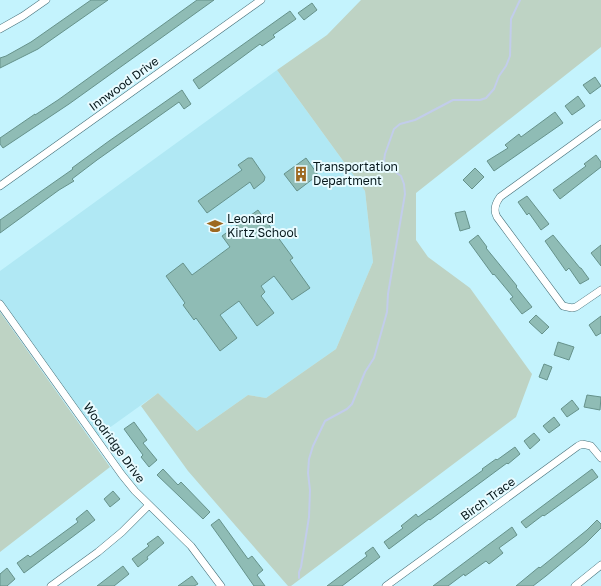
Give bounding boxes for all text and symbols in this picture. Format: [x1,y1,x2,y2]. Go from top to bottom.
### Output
street label: Innwood Drive [86,53,162,114]
place label: Transportation Department [313,159,398,188]
building icon: Transportation Department [292,165,310,183]
place label: Leonard Kirtz School [227,211,298,240]
school or university icon: Leonard Kirtz School [206,217,224,235]
street label: Woodridge Drive [80,400,148,486]
street label: Birch Trace [457,474,518,523]

